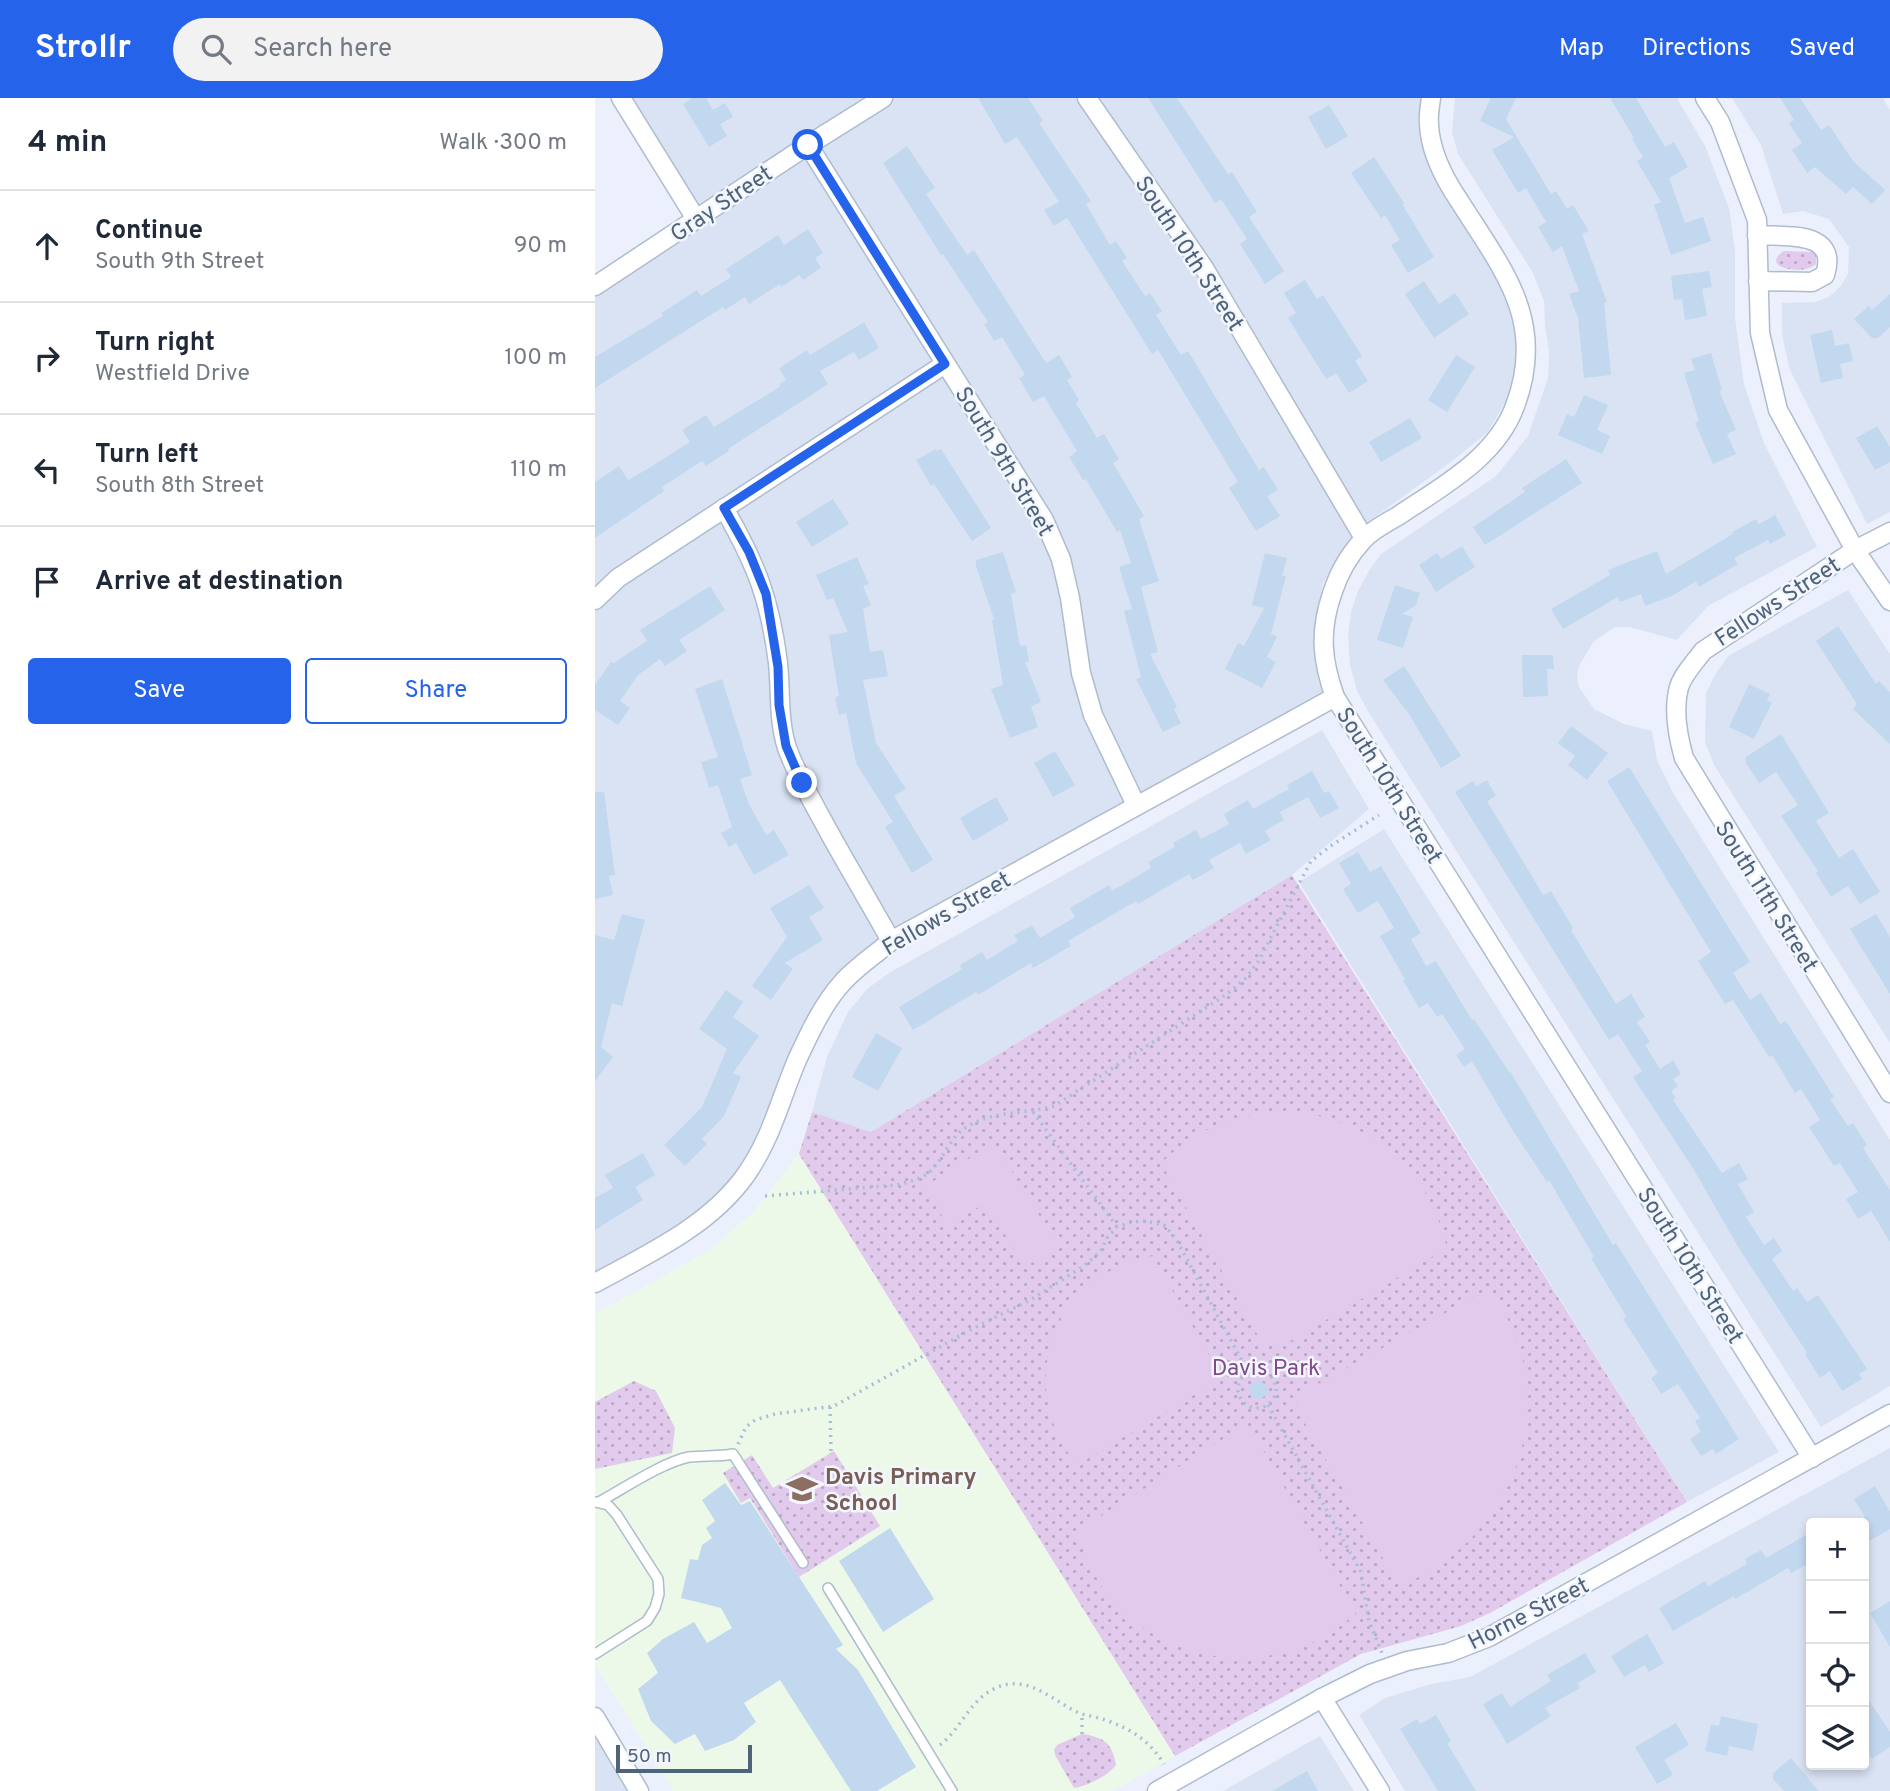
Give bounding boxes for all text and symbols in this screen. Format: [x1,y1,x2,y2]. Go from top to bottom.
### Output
search box [173,18,663,81]
text: Strollr [35,28,131,70]
icon: search [197,30,235,68]
text: Search here [253,33,392,66]
text: Map [1559,34,1604,64]
text: Directions [1642,34,1751,64]
text: Saved [1789,34,1855,64]
text: 4 min [28,125,107,162]
text: Walk · 300 m [439,129,567,158]
route start [792,129,823,160]
street label: Gray Street [666,160,779,250]
street label: South 10th Street [1127,171,1249,337]
text: Continue [95,215,203,248]
icon: ahead [28,227,66,265]
text: 90 m [514,232,567,261]
text: South 9th Street [95,248,264,277]
text: Turn right [95,327,215,360]
icon: right [28,339,66,377]
text: 100 m [504,344,567,373]
text: Westfield Drive [95,360,250,389]
street label: South 9th Street [947,382,1059,542]
text: Turn left [95,439,199,472]
icon: left [28,451,66,489]
text: 110 m [510,456,567,485]
text: South 8th Street [95,472,264,501]
street label: Fellows Street [1710,552,1847,654]
icon: arrive [28,563,66,601]
text: Arrive at destination [95,566,343,599]
button: Save [28,658,291,724]
button: Share [305,658,567,724]
street label: South 10th Street [1328,703,1448,870]
route end [786,767,817,798]
street label: South 11th Street [1707,816,1823,978]
street label: Fellows Street [878,867,1017,964]
street label: South 10th Street [1629,1183,1749,1350]
park label: Davis Park [1212,1355,1320,1384]
place label: Davis Primary School [825,1464,977,1519]
school or university icon: Davis Primary School [785,1472,819,1506]
map controls [1806,1518,1869,1770]
button: + [1806,1518,1869,1581]
street label: Horne Street [1464,1572,1595,1658]
button: − [1806,1581,1869,1644]
button: locate [1806,1644,1869,1707]
button: layers [1806,1707,1869,1770]
scale bar [616,1742,753,1774]
text: 50 m [627,1745,672,1769]

